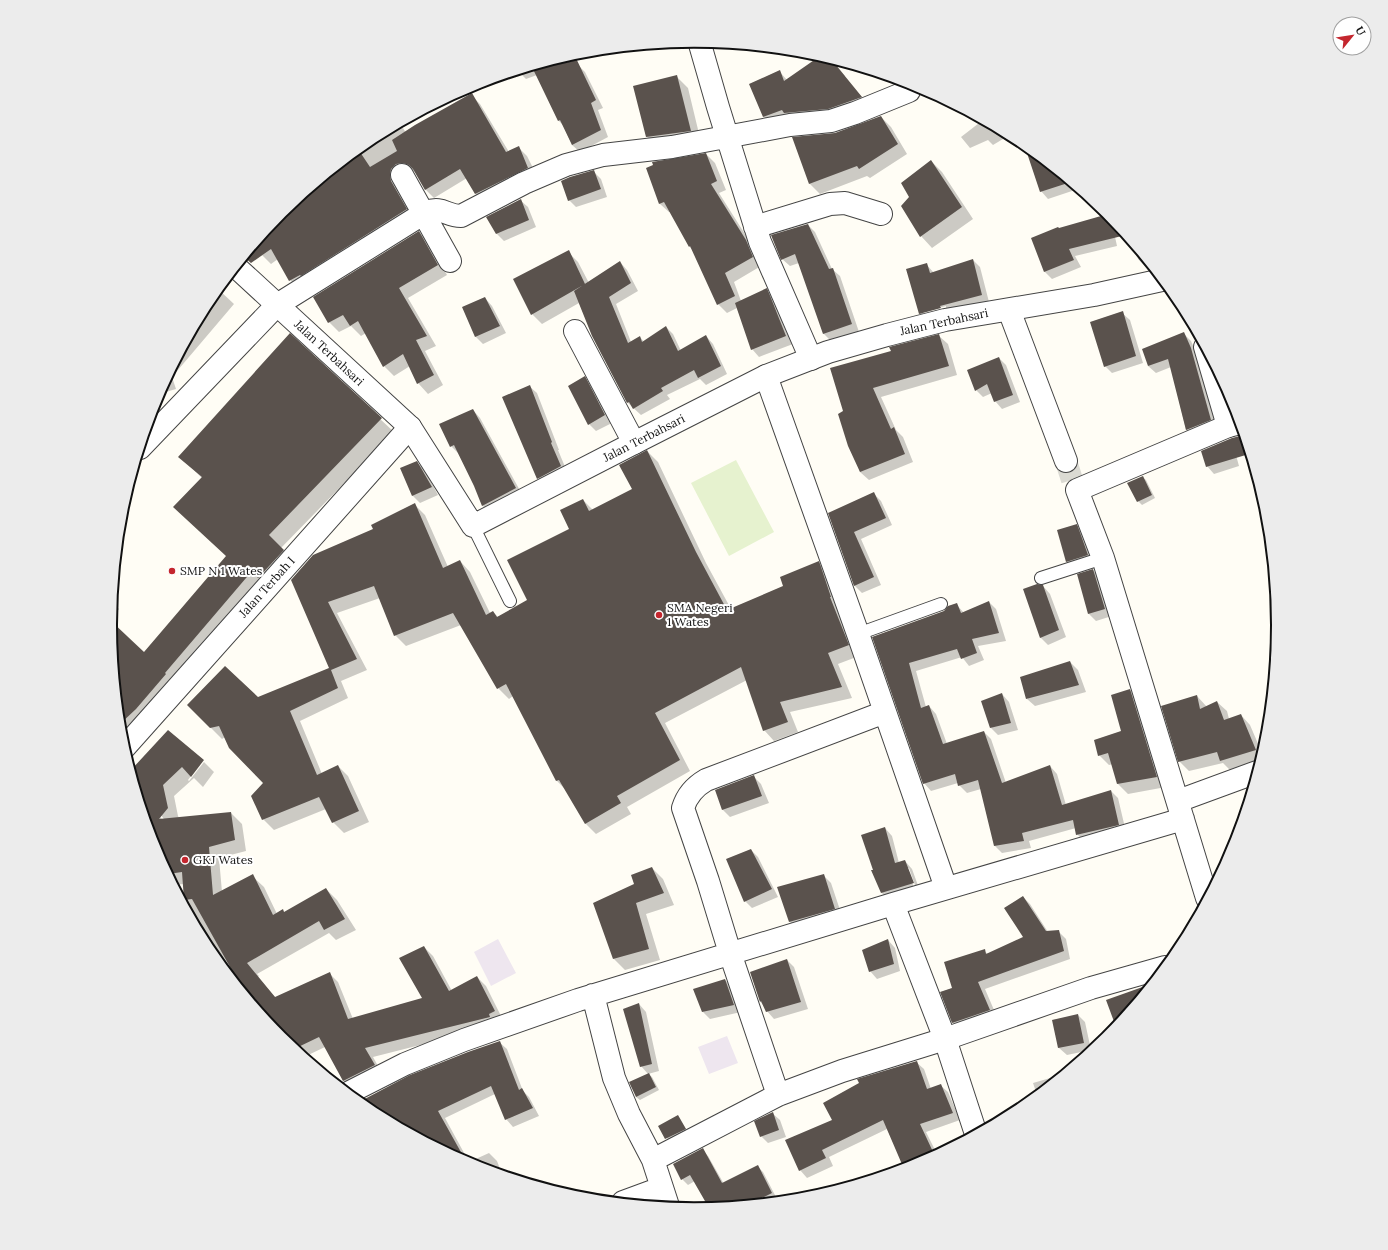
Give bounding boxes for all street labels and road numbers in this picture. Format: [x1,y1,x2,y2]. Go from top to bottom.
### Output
street label: Jalan Terbahsari [897,305,989,338]
street label: Jalan Terbahsari [291,316,367,389]
street label: Jalan Terbahsari [599,410,687,465]
street label: Jalan Terbah I [235,553,298,621]

